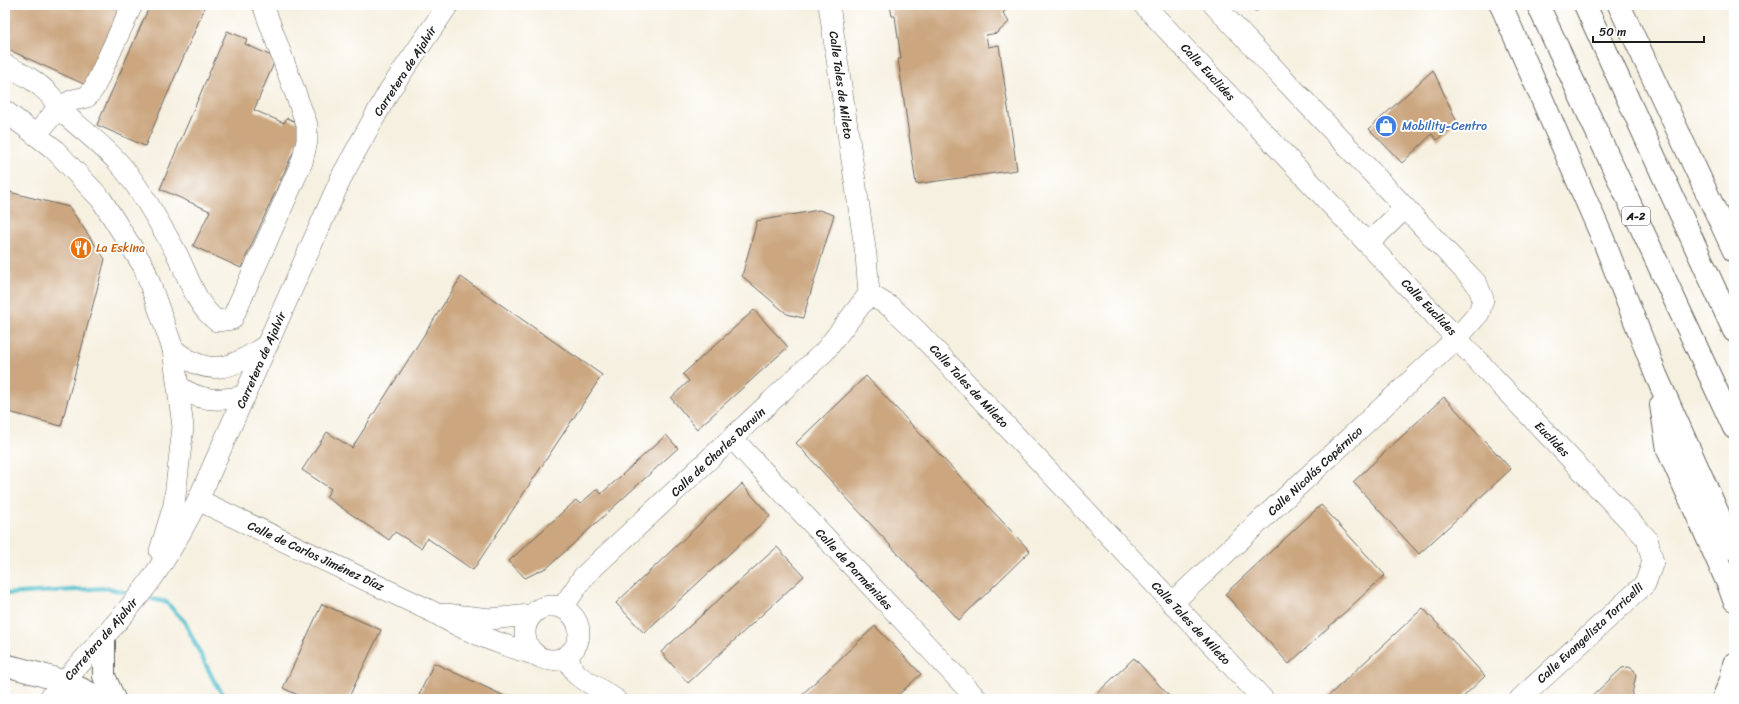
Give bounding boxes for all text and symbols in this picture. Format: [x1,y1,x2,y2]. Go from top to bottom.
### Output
scale bar [1593,18,1704,44]
street label: Carretera de Ajalvir [367,20,443,121]
text: 50 m [1599,21,1626,43]
street label: Calle Tales de Mileto [823,30,859,140]
street label: Calle Euclides [1175,38,1241,106]
shop icon: Mobility-Centro [1373,113,1399,139]
place label: Mobility-Centro [1402,115,1487,137]
road number: A-2 [1622,207,1650,225]
restaurant icon: La Eskina [68,235,94,261]
place label: La Eskina [96,237,145,259]
street label: Calle Euclides [1396,273,1462,341]
street label: Carretera de Ajalvir [230,307,293,412]
street label: Calle Tales de Mileto [924,339,1014,433]
street label: Calle de Charles Darwin [665,401,771,502]
street label: Euclides [1529,416,1575,463]
street label: Calle Nicolás Copérnico [1262,421,1368,521]
street label: Calle de Carlos Jiménez Díaz [244,515,388,598]
street label: Calle de Parménides [810,523,898,616]
street label: Calle Tales de Mileto [1146,576,1236,670]
street label: Calle Evangelista Torricelli [1531,577,1649,689]
street label: Carretera de Ajalvir [58,592,144,686]

